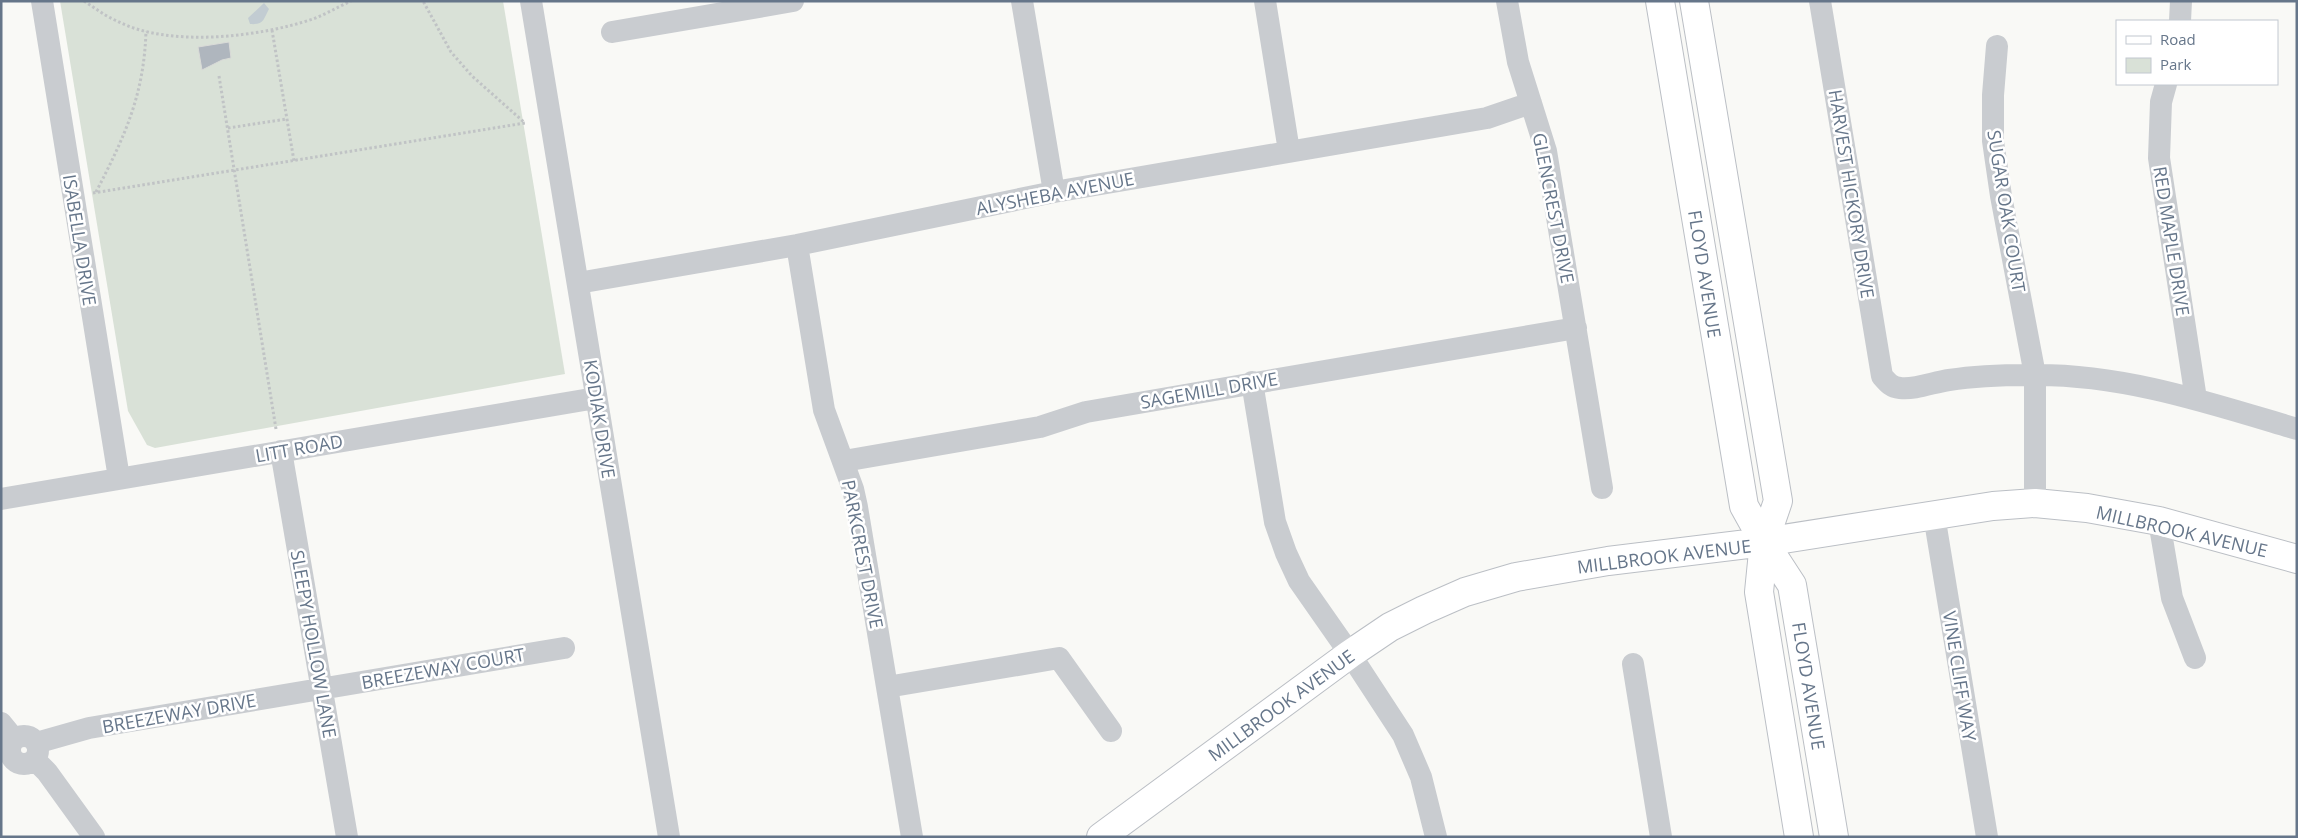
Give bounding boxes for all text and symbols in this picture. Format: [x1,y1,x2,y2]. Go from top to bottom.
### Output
legend [2116,20,2278,85]
text: Road [2160,29,2196,49]
text: Park [2160,54,2191,74]
street label: HARVEST HICKORY DRIVE [1824,88,1880,300]
street label: SUGAR OAK COURT [1982,128,2032,294]
street label: GLENCREST DRIVE [1528,131,1580,285]
street label: RED MAPLE DRIVE [2148,164,2196,318]
street label: ALYSHEBA AVENUE [974,166,1136,220]
street label: ISABELLA DRIVE [58,173,102,307]
street label: FLOYD AVENUE [1683,208,1727,340]
street label: KODIAK DRIVE [579,358,621,480]
street label: SAGEMILL DRIVE [1138,366,1280,414]
street label: LITT ROAD [253,428,345,468]
street label: PARKCREST DRIVE [837,478,889,630]
street label: MILLBROOK AVENUE [2094,500,2270,562]
street label: MILLBROOK AVENUE [1576,533,1752,579]
street label: SLEEPY HOLLOW LANE [286,548,342,740]
street label: VINE CLIFF WAY [1938,609,1982,744]
street label: FLOYD AVENUE [1787,620,1831,752]
street label: BREEZEWAY COURT [360,642,527,694]
street label: MILLBROOK AVENUE [1203,644,1359,766]
street label: BREEZEWAY DRIVE [100,688,258,738]

